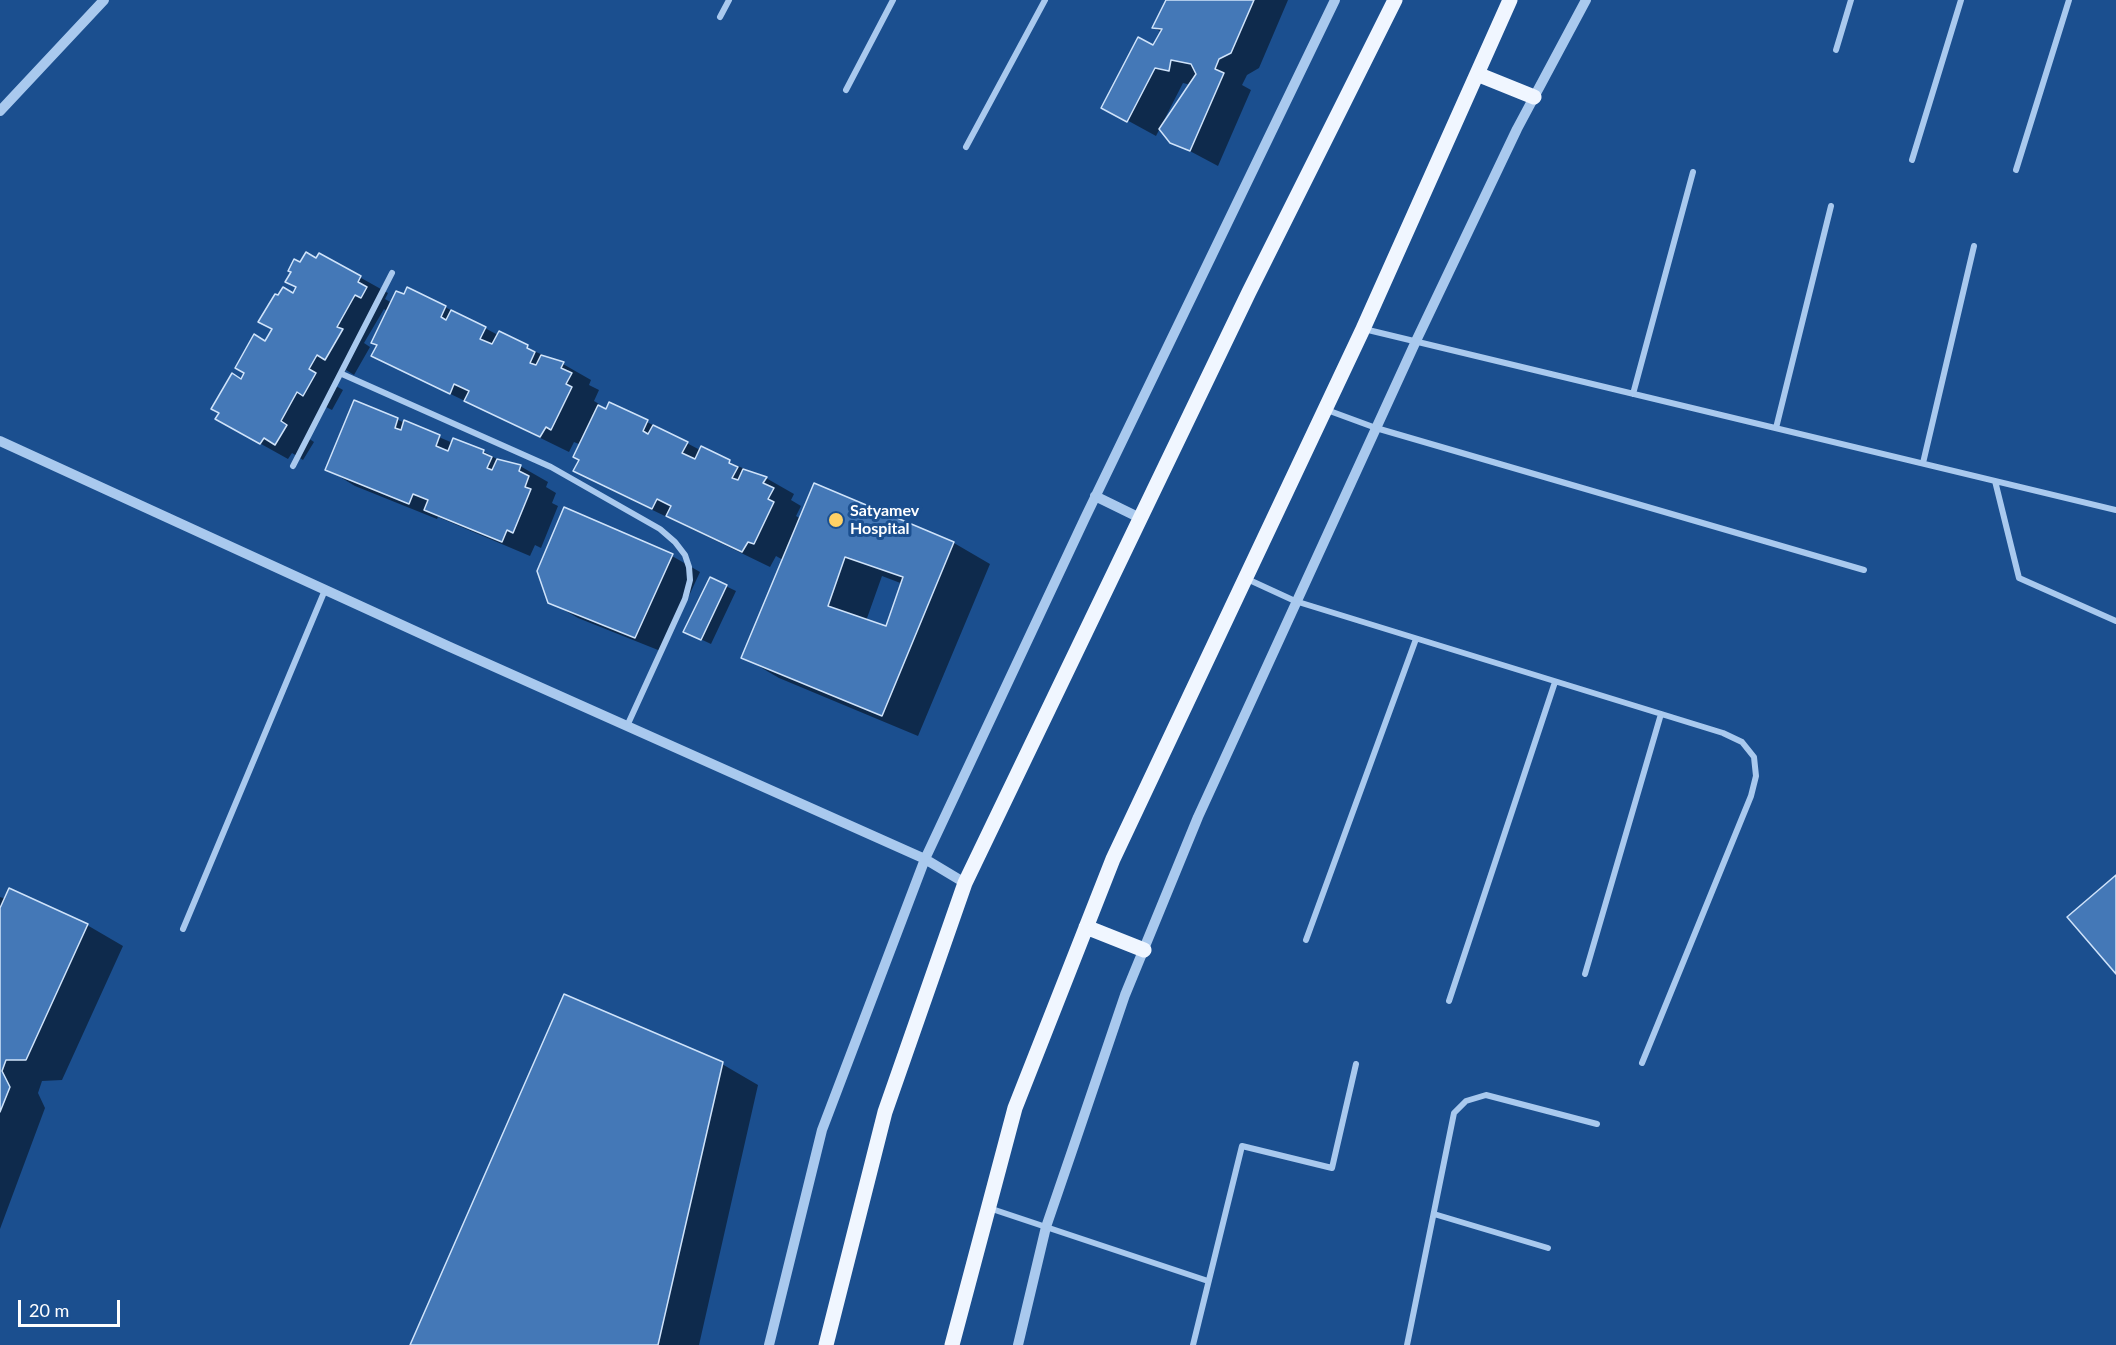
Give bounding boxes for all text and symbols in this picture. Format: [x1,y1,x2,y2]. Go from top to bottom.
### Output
place label: Satyamev Hospital [850,501,919,539]
marker: Satyamev Hospital [827,511,845,529]
scale bar [21,1288,123,1326]
text: 20 m [29,1299,69,1321]

